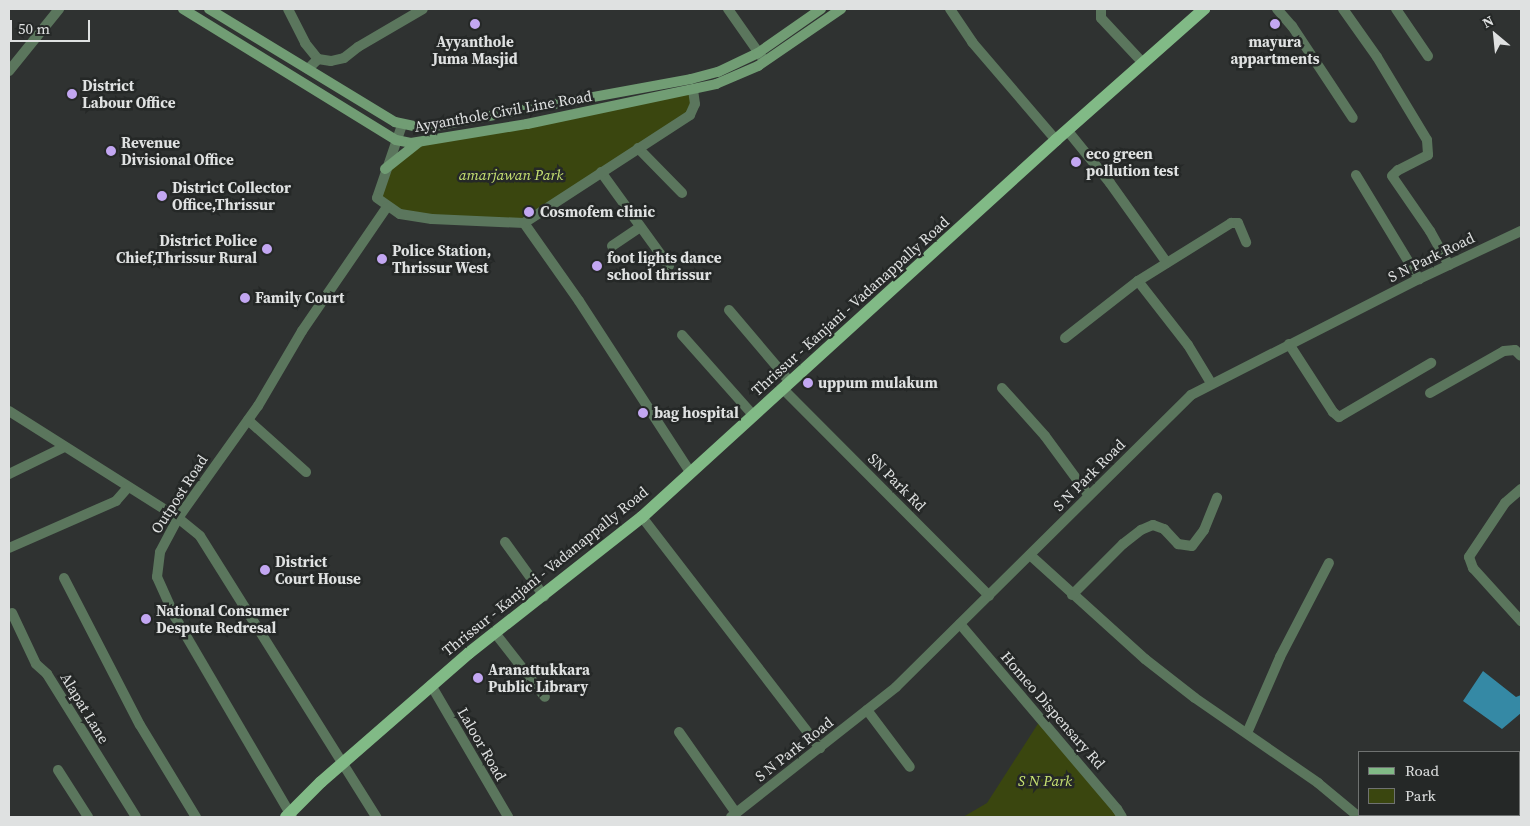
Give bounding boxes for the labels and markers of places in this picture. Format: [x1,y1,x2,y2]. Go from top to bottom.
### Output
marker: Ayyanthole Juma Masjid [469,18,481,30]
marker: mayura appartments [1269,18,1281,30]
place label: Ayyanthole Juma Masjid [432,32,518,67]
place label: mayura appartments [1231,32,1319,67]
place label: District Labour Office [82,76,176,111]
marker: District Labour Office [66,88,78,100]
place label: Revenue Divisional Office [121,133,234,168]
place label: eco green pollution test [1086,144,1179,179]
marker: Revenue Divisional Office [105,145,117,157]
marker: eco green pollution test [1070,156,1082,168]
place label: District Collector Office,Thrissur [172,178,291,213]
marker: District Collector Office,Thrissur [156,190,168,202]
place label: Cosmofem clinic [540,203,655,221]
marker: Cosmofem clinic [522,205,536,219]
place label: District Police Chief,Thrissur Rural [116,231,257,266]
place label: Police Station, Thrissur West [392,241,491,276]
marker: District Police Chief,Thrissur Rural [261,243,273,255]
place label: foot lights dance school thrissur [607,248,722,283]
marker: Police Station, Thrissur West [376,253,388,265]
marker: foot lights dance school thrissur [591,260,603,272]
place label: Family Court [255,289,344,307]
marker: Family Court [239,292,251,304]
place label: uppum mulakum [818,374,938,392]
marker: uppum mulakum [802,377,814,389]
place label: bag hospital [654,404,739,422]
marker: bag hospital [636,406,650,420]
place label: District Court House [275,552,361,587]
marker: District Court House [259,564,271,576]
place label: National Consumer Despute Redresal [156,601,289,636]
marker: National Consumer Despute Redresal [140,613,152,625]
place label: Aranattukkara Public Library [488,660,590,695]
marker: Aranattukkara Public Library [472,672,484,684]

